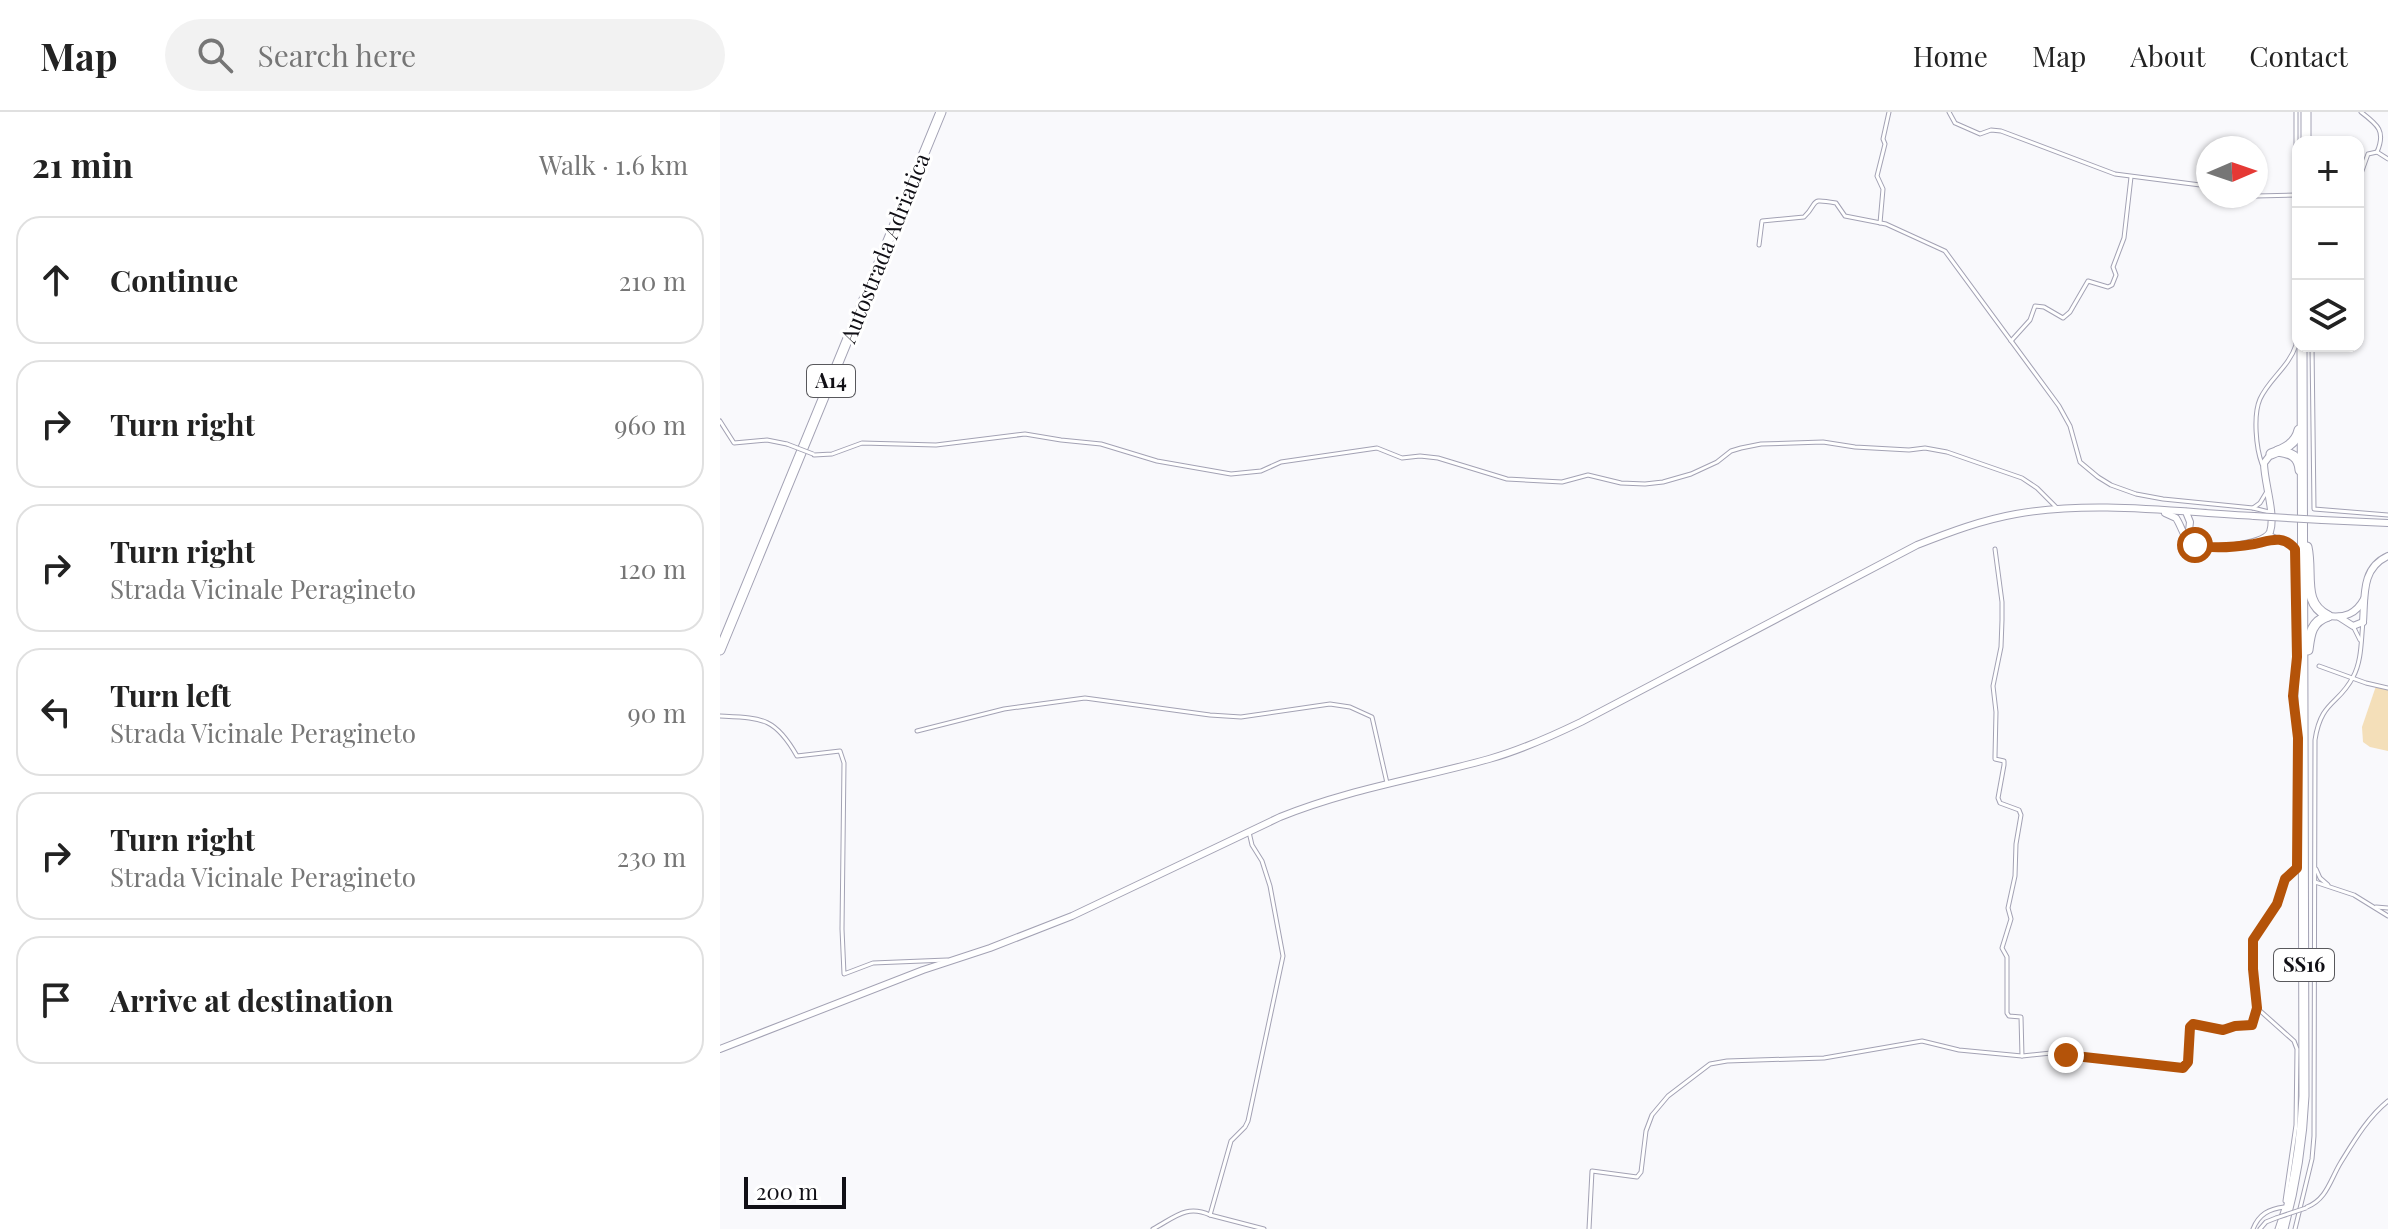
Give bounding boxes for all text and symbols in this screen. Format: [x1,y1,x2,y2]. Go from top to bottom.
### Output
search box [165,19,725,91]
text: Map [40,30,117,81]
icon: search [193,33,237,77]
text: Search here [257,35,416,75]
text: Home [1913,37,1988,74]
text: Map [2032,37,2086,74]
text: About [2130,37,2205,74]
text: Contact [2249,37,2348,74]
north arrow [2196,136,2268,208]
map controls [2292,136,2364,352]
button: + [2292,136,2364,208]
text: 21 min [32,141,133,187]
text: Walk · 1.6 km [539,147,688,182]
street label: Autostrada Adriatica [832,148,936,348]
button: − [2292,208,2364,280]
icon: ahead [34,258,78,302]
text: Continue [110,260,238,300]
text: 210 m [619,263,686,298]
button: layers [2292,280,2364,352]
road number: A14 [807,365,855,397]
icon: right [34,402,78,446]
text: Turn right [110,404,255,444]
text: 960 m [614,407,686,442]
route start [2177,527,2213,563]
text: Turn right [110,531,255,571]
icon: right [34,546,78,590]
text: 120 m [619,551,686,586]
text: Strada Vicinale Peragineto [110,571,416,606]
text: Turn left [110,675,231,715]
icon: left [34,690,78,734]
text: 90 m [628,695,686,730]
text: Strada Vicinale Peragineto [110,715,416,750]
text: Turn right [110,819,255,859]
icon: right [34,834,78,878]
text: 230 m [617,839,686,874]
text: Strada Vicinale Peragineto [110,859,416,894]
road number: SS16 [2274,949,2334,981]
icon: arrive [34,978,78,1022]
text: Arrive at destination [110,980,393,1020]
route end [2048,1037,2084,1073]
scale bar [744,1173,846,1209]
text: 200 m [756,1176,818,1206]

